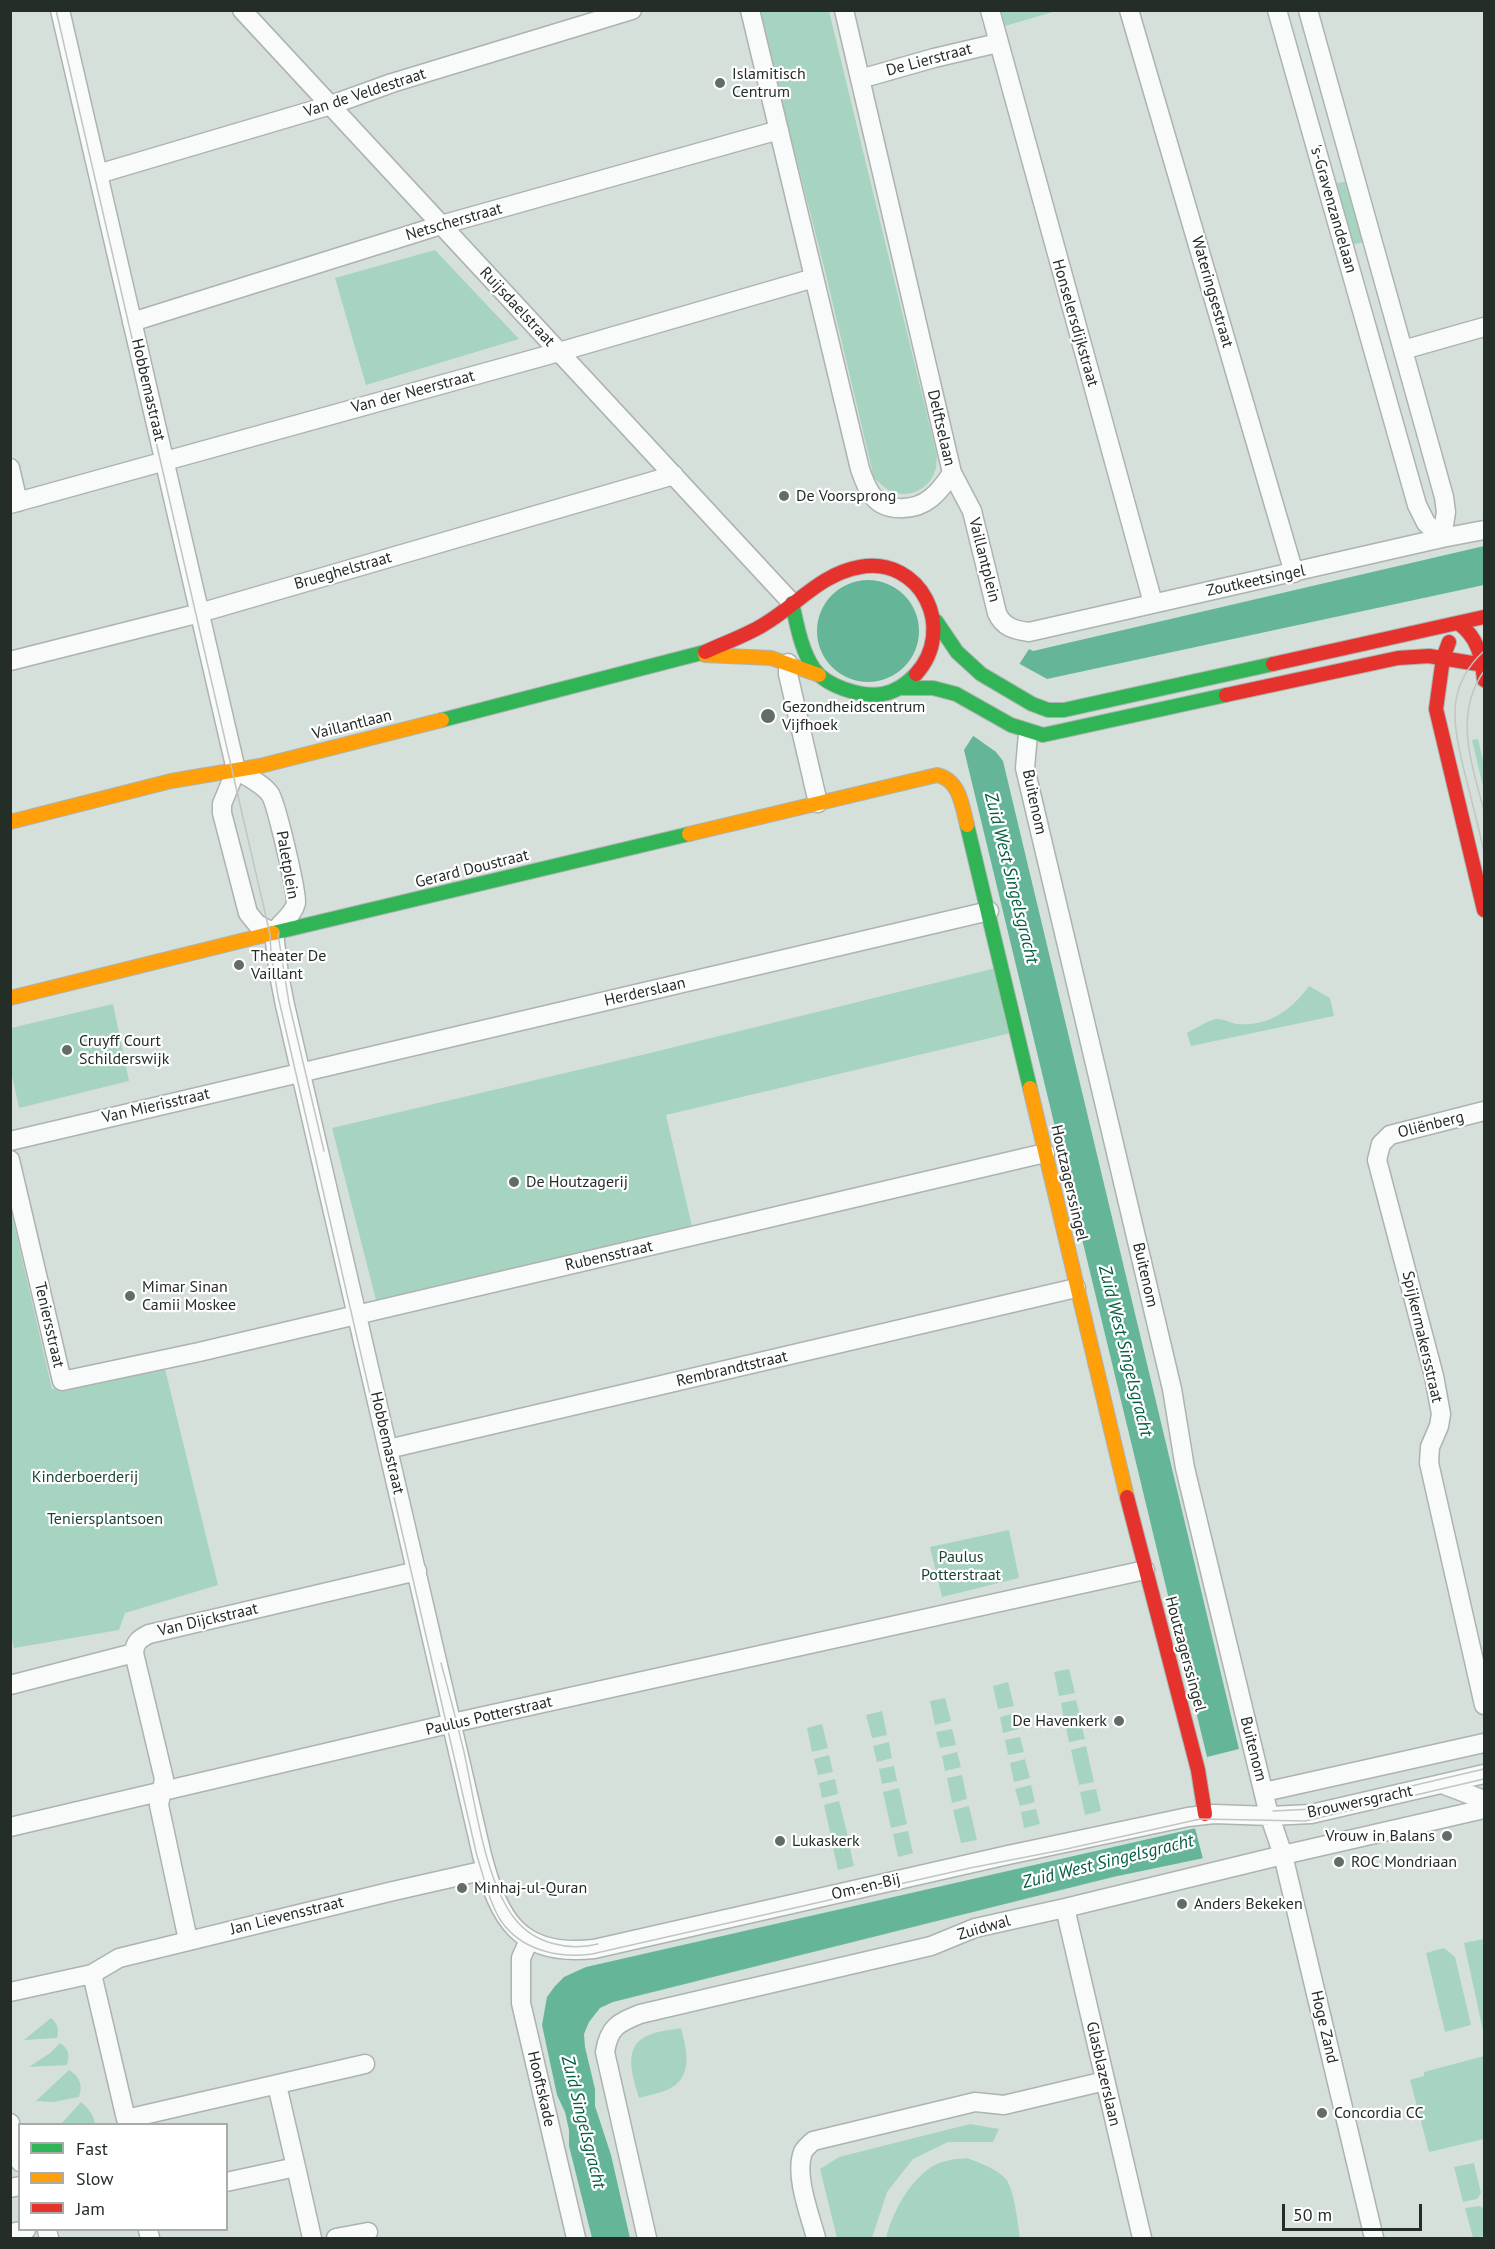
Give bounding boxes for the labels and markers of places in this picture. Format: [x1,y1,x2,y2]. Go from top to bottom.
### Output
place label: Islamitisch Centrum [732,64,806,102]
marker: Islamitisch Centrum [713,76,727,90]
place label: De Voorsprong [796,486,896,506]
marker: De Voorsprong [777,489,791,503]
place label: Gezondheidscentrum Vijfhoek [782,697,925,735]
marker: Gezondheidscentrum Vijfhoek [759,707,777,725]
place label: Theater De Vaillant [251,946,326,984]
marker: Theater De Vaillant [232,958,246,972]
place label: Cruyff Court Schilderswijk [79,1031,169,1069]
marker: Cruyff Court Schilderswijk [60,1043,74,1057]
place label: De Houtzagerij [526,1172,628,1192]
marker: De Houtzagerij [507,1175,521,1189]
place label: Mimar Sinan Camii Moskee [142,1277,236,1315]
marker: Mimar Sinan Camii Moskee [123,1289,137,1303]
place label: De Havenkerk [1012,1711,1107,1731]
marker: De Havenkerk [1112,1714,1126,1728]
place label: Vrouw in Balans [1325,1826,1435,1846]
marker: Vrouw in Balans [1440,1829,1454,1843]
place label: Lukaskerk [792,1831,860,1851]
marker: Lukaskerk [773,1834,787,1848]
place label: ROC Mondriaan [1351,1852,1457,1872]
marker: ROC Mondriaan [1332,1855,1346,1869]
place label: Minhaj-ul-Quran [474,1878,587,1898]
marker: Minhaj-ul-Quran [455,1881,469,1895]
place label: Anders Bekeken [1194,1894,1303,1914]
marker: Anders Bekeken [1175,1897,1189,1911]
place label: Concordia CC [1334,2103,1424,2123]
marker: Concordia CC [1315,2106,1329,2120]

